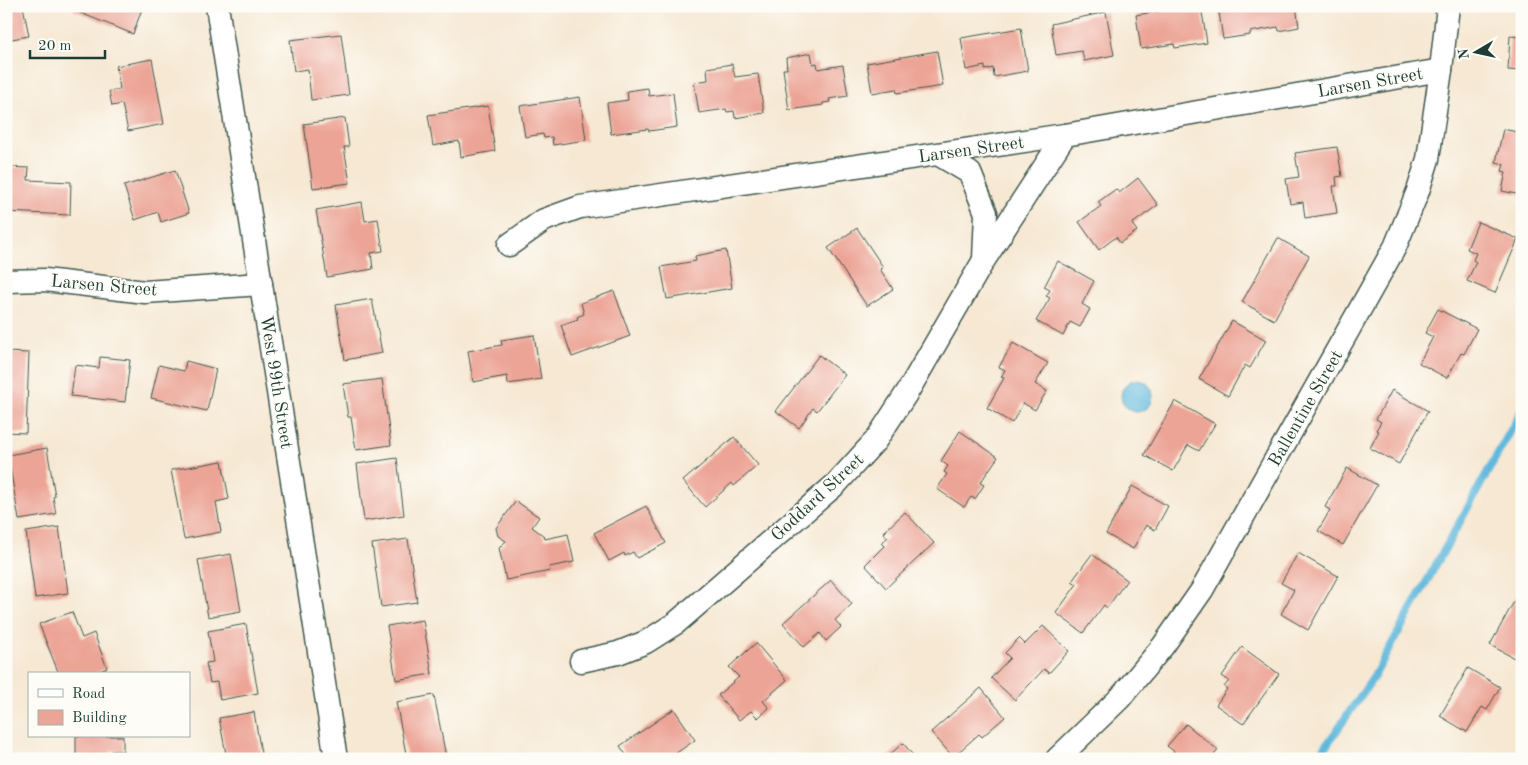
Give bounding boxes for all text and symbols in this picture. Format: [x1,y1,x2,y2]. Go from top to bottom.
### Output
scale bar [30,28,105,60]
north arrow [1450,28,1500,78]
text: 20 m [38,39,72,54]
text: N [1456,47,1472,60]
street label: Larsen Street [1316,65,1424,101]
street label: Larsen Street [917,134,1025,166]
street label: Larsen Street [50,272,158,300]
street label: West 99th Street [257,314,295,450]
street label: Ballentine Street [1265,347,1346,470]
street label: Goddard Street [768,451,867,545]
legend [28,672,190,738]
text: Road [72,687,106,702]
text: Building [72,711,127,726]

